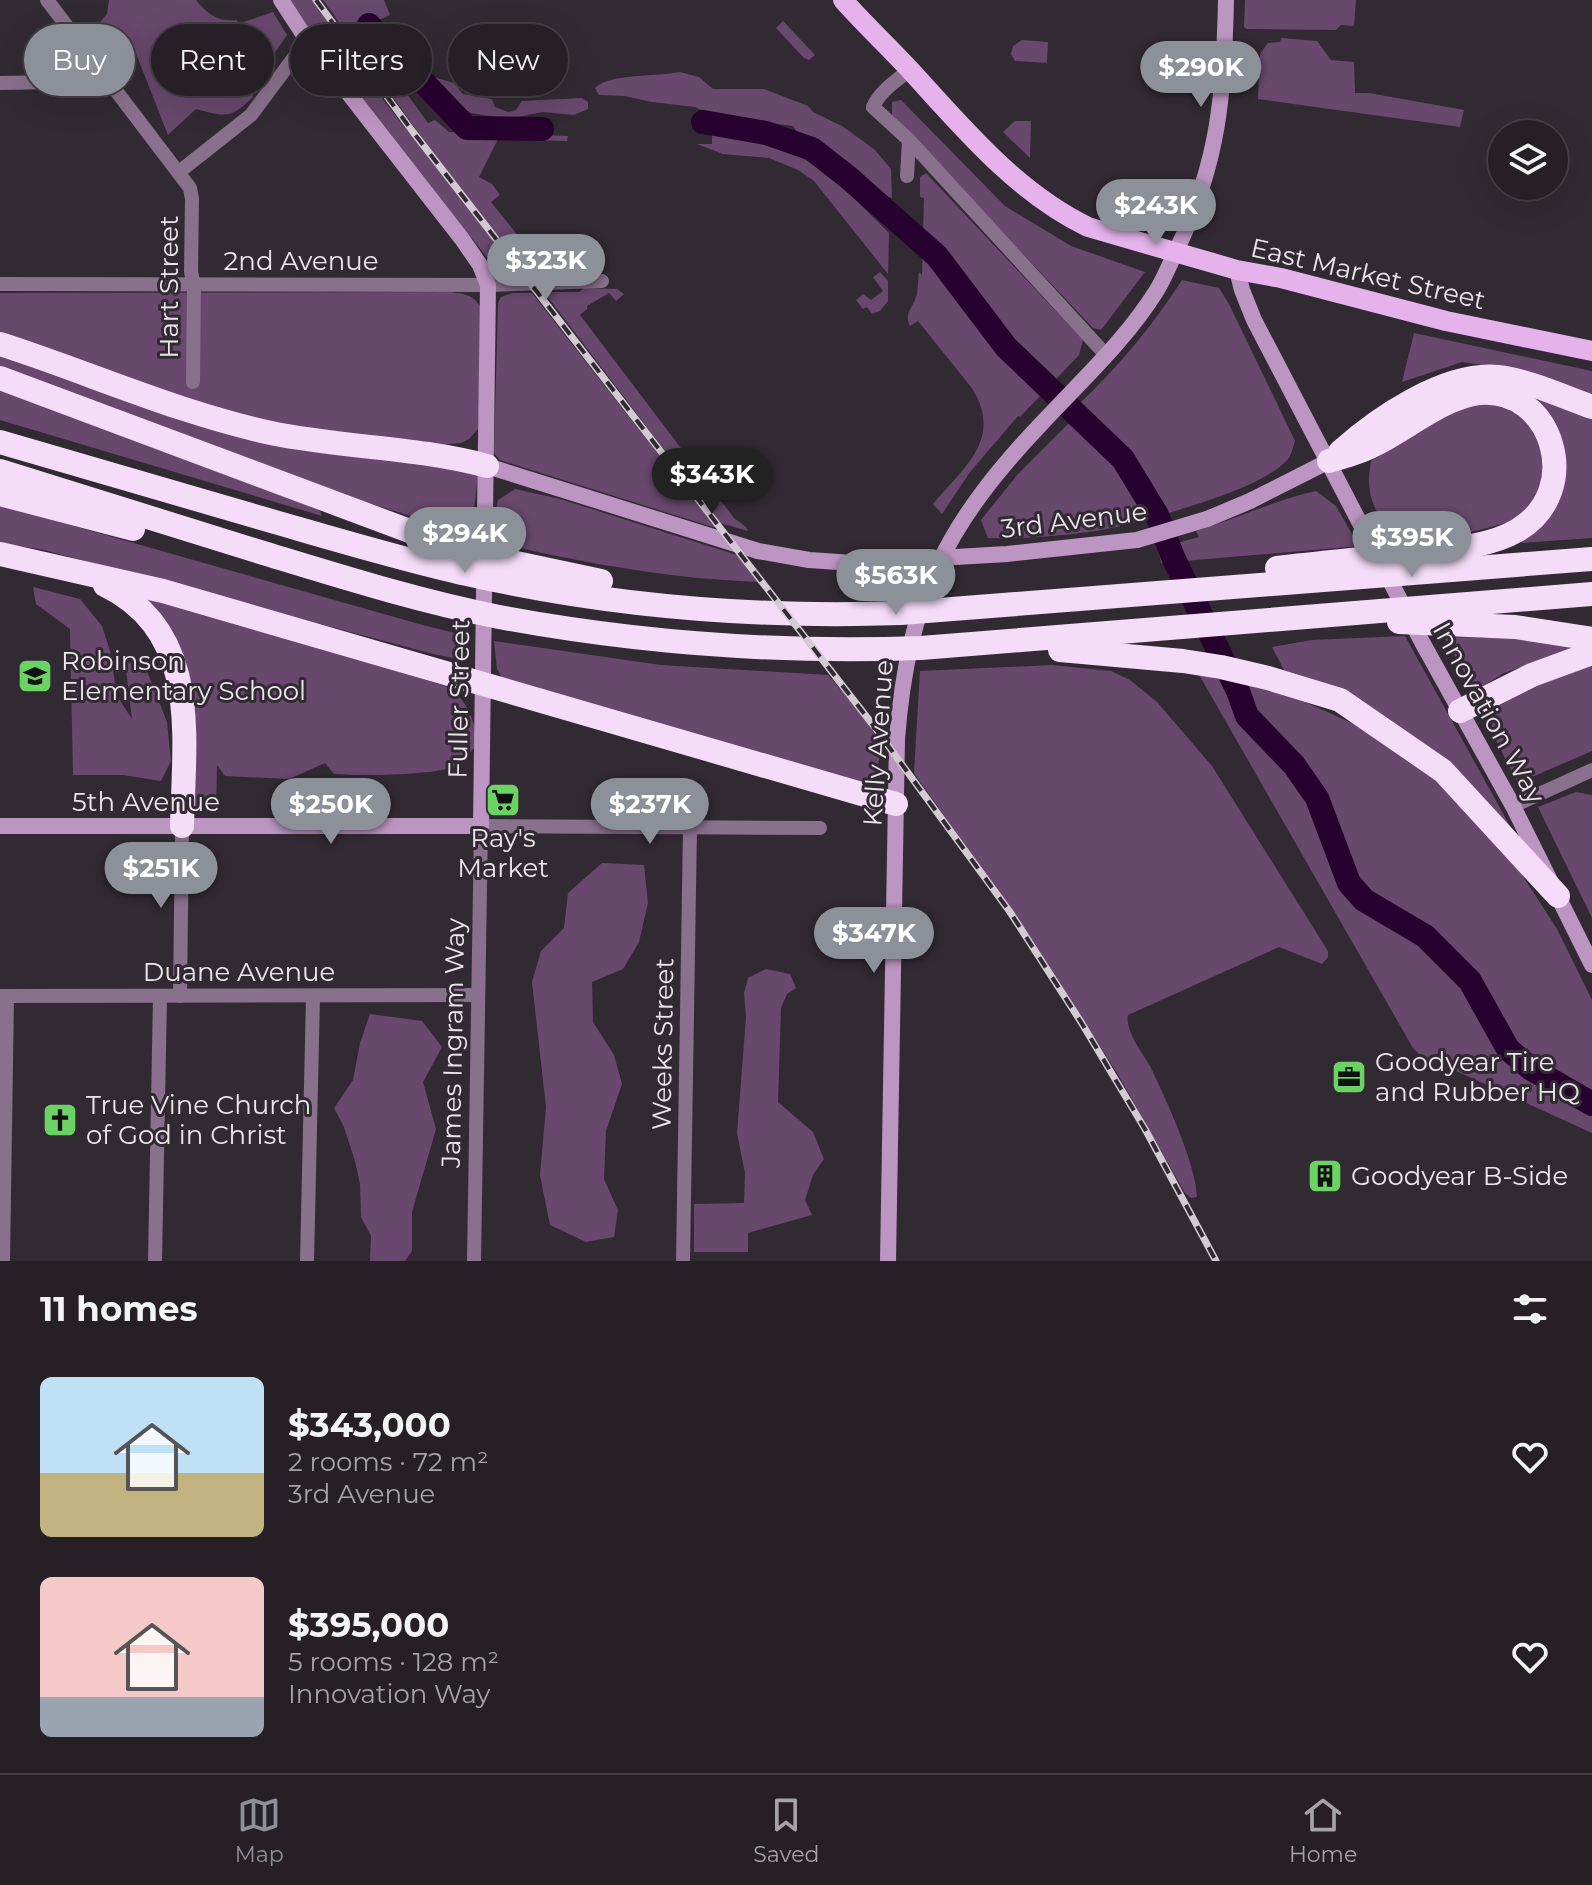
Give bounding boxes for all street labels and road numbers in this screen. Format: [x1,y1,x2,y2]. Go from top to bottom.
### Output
street label: Hart Street [153,215,185,359]
street label: East Market Street [1248,231,1488,317]
street label: 2nd Avenue [224,245,378,277]
street label: 3rd Avenue [999,495,1149,545]
street label: Innovation Way [1426,617,1553,810]
street label: Fuller Street [442,619,476,779]
street label: Kelly Avenue [856,659,900,827]
street label: 5th Avenue [72,786,220,818]
street label: James Ingram Way [435,917,471,1169]
street label: Duane Avenue [143,956,335,988]
street label: Weeks Street [646,958,680,1130]

